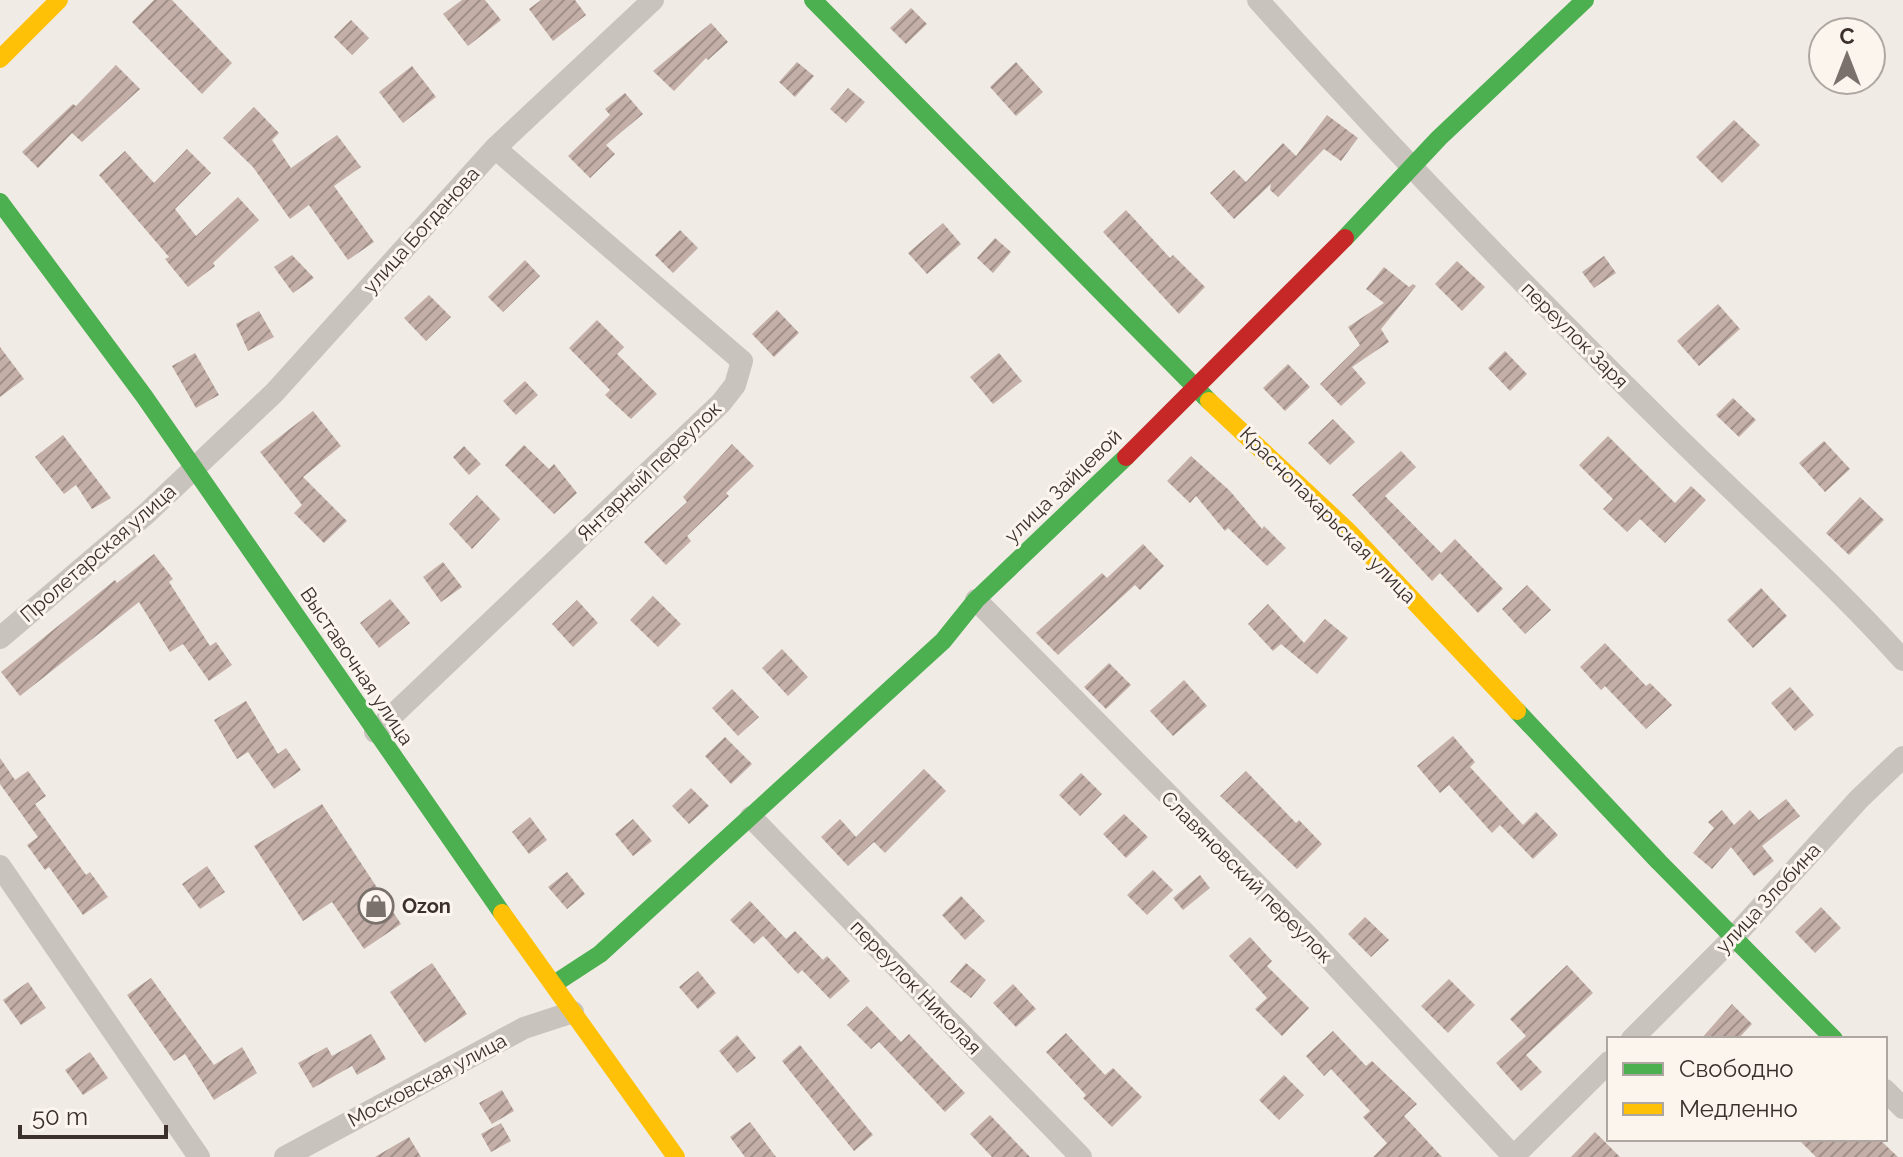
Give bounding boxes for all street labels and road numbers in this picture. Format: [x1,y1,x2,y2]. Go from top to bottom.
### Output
street label: улица Богданова [358,162,484,298]
street label: переулок Заря [1517,277,1633,393]
street label: Янтарный переулок [572,396,726,546]
street label: Краснопахарьская улица [1235,422,1421,608]
street label: улица Зайцевой [1000,424,1126,548]
street label: Пролетарская улица [15,479,181,627]
street label: Выставочная улица [295,583,419,749]
street label: Славяновский переулок [1156,786,1338,968]
street label: улица Злобина [1711,838,1825,958]
street label: переулок Николая [846,915,986,1059]
street label: Московская улица [343,1028,511,1132]

